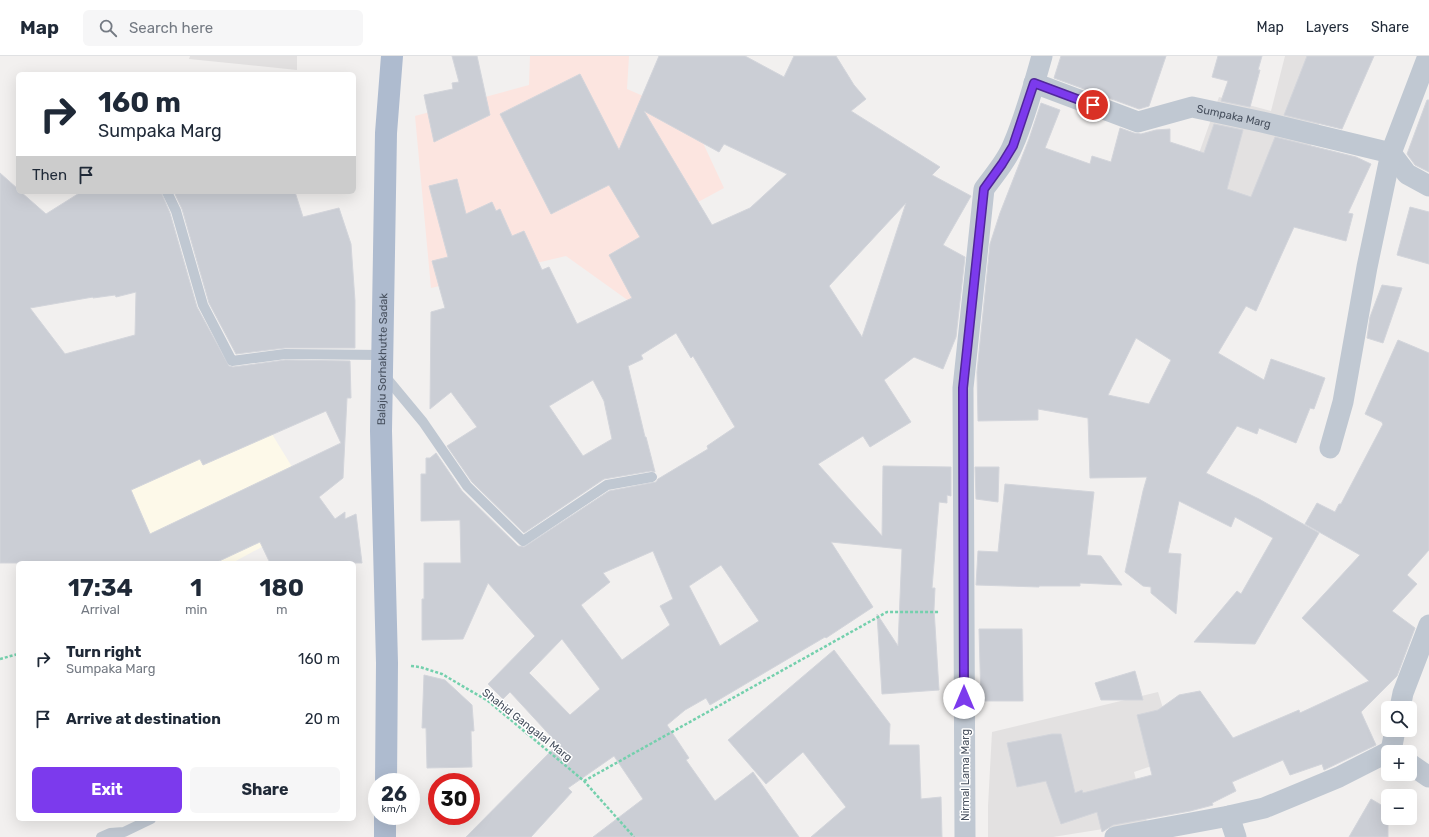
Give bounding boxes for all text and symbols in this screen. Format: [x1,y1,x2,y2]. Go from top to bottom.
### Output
search box [83,10,363,46]
text: Map [20,16,59,39]
icon: search [97,17,119,39]
text: Search here [129,19,213,37]
text: Map [1257,19,1284,36]
text: Layers [1306,19,1349,36]
text: Share [1371,19,1409,36]
text: 160 m [98,86,181,119]
icon: right [32,88,84,140]
pin [1076,88,1110,122]
icon: arrive [1082,94,1104,116]
street label: Sumpaka Marg [1196,102,1272,130]
text: Sumpaka Marg [98,120,222,142]
icon: arrive [75,164,97,186]
text: Then [32,166,67,184]
street label: Balaju Sorhakhutte Sadak [375,293,390,425]
text: 17:34 [68,574,133,602]
text: 1 [190,574,202,602]
text: 180 [260,574,304,602]
text: Arrival [81,602,120,617]
text: min [185,602,208,617]
text: m [276,602,288,617]
text: Turn right [66,643,141,661]
icon: right [32,648,54,670]
text: 160 m [298,650,340,668]
text: Sumpaka Marg [66,661,155,676]
position arrow [943,677,985,719]
street label: Shahid Gangalal Marg [479,686,575,764]
map controls [1381,701,1417,825]
button: search [1381,701,1417,737]
icon: arrive [32,708,54,730]
text: Arrive at destination [66,710,221,728]
text: 20 m [305,710,340,728]
street label: Nirmal Lama Marg [959,729,972,821]
button: + [1381,745,1417,781]
button: Exit [32,767,182,813]
button: Share [190,767,340,813]
speed limit sign: 30 [428,773,480,825]
text: 26 [381,782,407,806]
button: − [1381,789,1417,825]
text: km/h [382,803,406,815]

